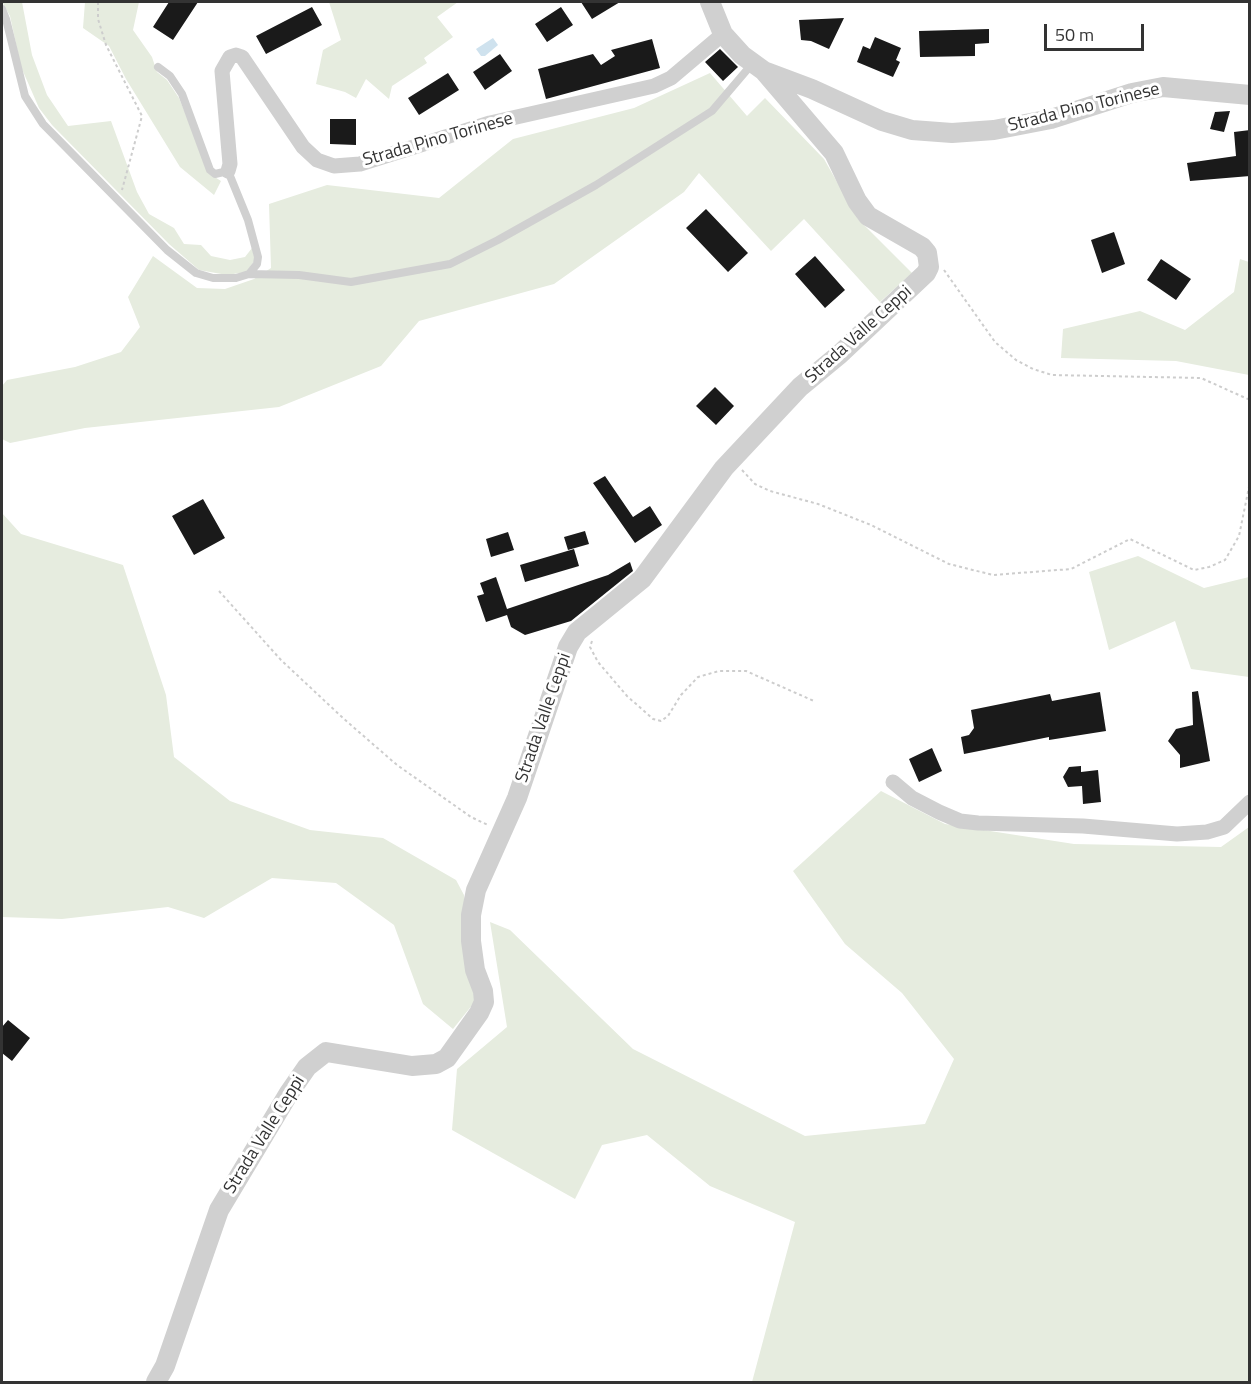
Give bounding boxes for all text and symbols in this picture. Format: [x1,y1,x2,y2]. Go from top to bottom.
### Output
scale bar [1047,12,1148,50]
text: 50 m [1055,21,1094,48]
street label: Strada Pino Torinese [1006,79,1162,137]
street label: Strada Pino Torinese [360,108,516,172]
street label: Strada Valle Ceppi [801,282,917,388]
street label: Strada Valle Ceppi [512,650,576,786]
street label: Strada Valle Ceppi [220,1072,310,1198]

